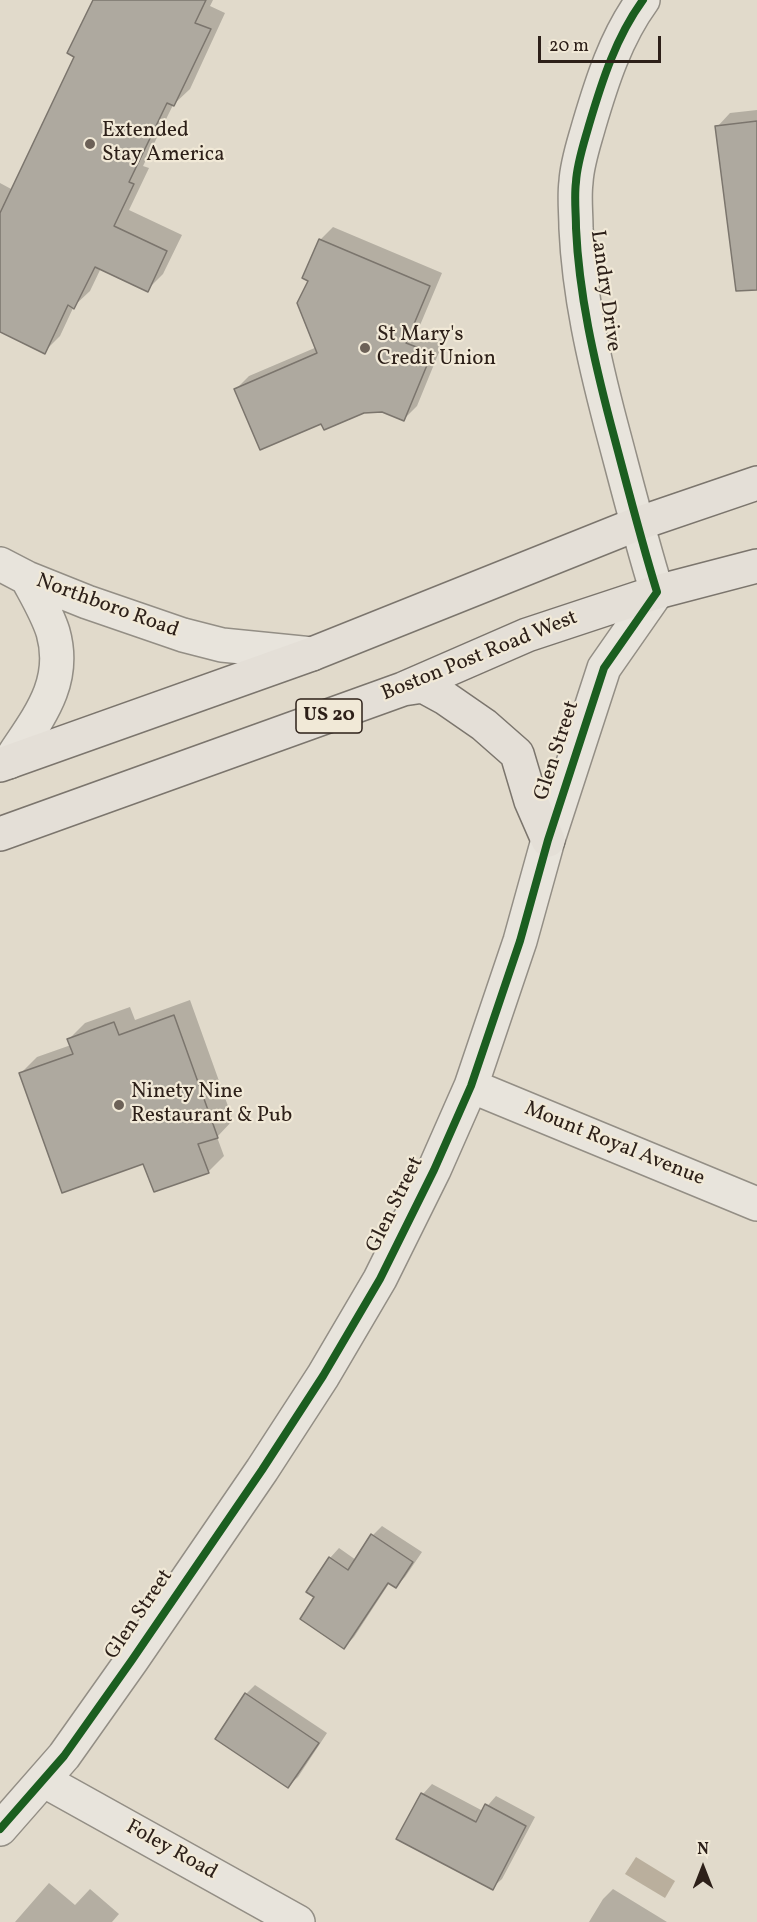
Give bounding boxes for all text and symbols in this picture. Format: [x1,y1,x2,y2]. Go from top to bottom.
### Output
scale bar [541,24,664,62]
text: 20 m [549,34,589,59]
place label: Extended Stay America [102,119,225,169]
marker: Extended Stay America [83,137,97,151]
street label: Landry Drive [583,229,625,353]
place label: St Mary's Credit Union [377,323,496,373]
marker: St Mary's Credit Union [358,341,372,355]
street label: Northboro Road [32,570,182,644]
street label: Boston Post Road West [378,606,582,708]
street label: Glen Street [530,698,586,804]
road number: US 20 [296,699,362,733]
place label: Ninety Nine Restaurant & Pub [131,1080,292,1130]
street label: Mount Royal Avenue [520,1097,708,1193]
marker: Ninety Nine Restaurant & Pub [112,1098,126,1112]
street label: Glen Street [362,1153,430,1257]
street label: Glen Street [101,1565,179,1665]
street label: Foley Road [121,1816,221,1886]
north arrow [673,1838,733,1898]
text: N [697,1839,709,1861]

